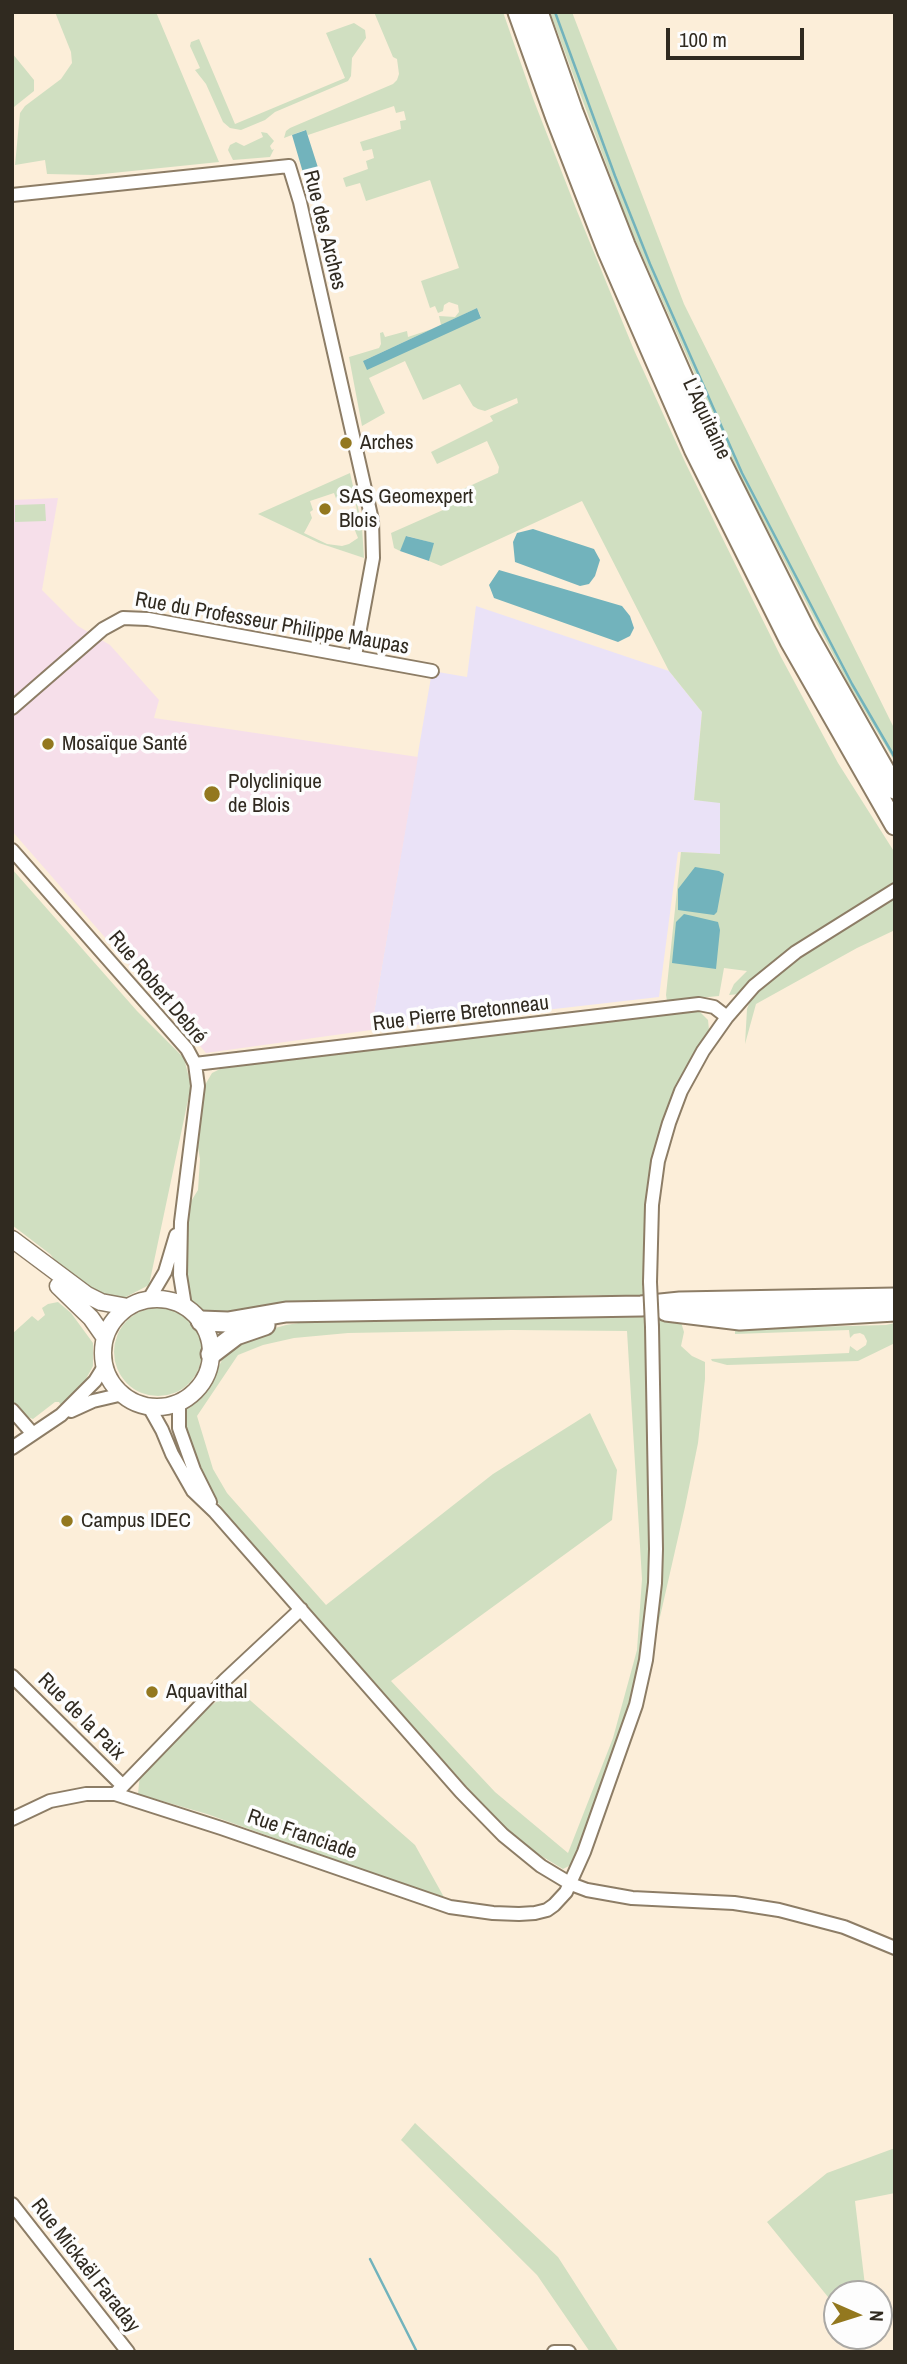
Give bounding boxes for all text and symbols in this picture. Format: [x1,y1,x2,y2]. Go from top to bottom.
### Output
scale bar [669,14,807,58]
text: 100 m [679,25,727,54]
street label: Rue des Arches [297,168,351,292]
street label: L'Aquitaine [676,374,736,464]
place label: Arches [360,430,414,456]
marker: Arches [338,435,354,451]
place label: SAS Geomexpert Blois [339,484,473,534]
marker: SAS Geomexpert Blois [317,501,333,517]
street label: Rue du Professeur Philippe Maupas [133,587,411,661]
place label: Mosaïque Santé [62,731,187,757]
marker: Mosaïque Santé [40,736,56,752]
place label: Polyclinique de Blois [228,769,322,819]
marker: Polyclinique de Blois [202,784,222,804]
street label: Rue Robert Debré [102,926,212,1050]
street label: Rue Pierre Bretonneau [372,991,550,1037]
place label: Campus IDEC [81,1508,191,1534]
marker: Campus IDEC [59,1513,75,1529]
street label: Rue de la Paix [32,1668,130,1766]
place label: Aquavithal [166,1679,247,1705]
marker: Aquavithal [144,1684,160,1700]
street label: Rue Franciade [244,1805,360,1865]
street label: Rue Mickaël Faraday [25,2194,145,2338]
north arrow [823,2280,893,2350]
text: N [864,2310,890,2322]

